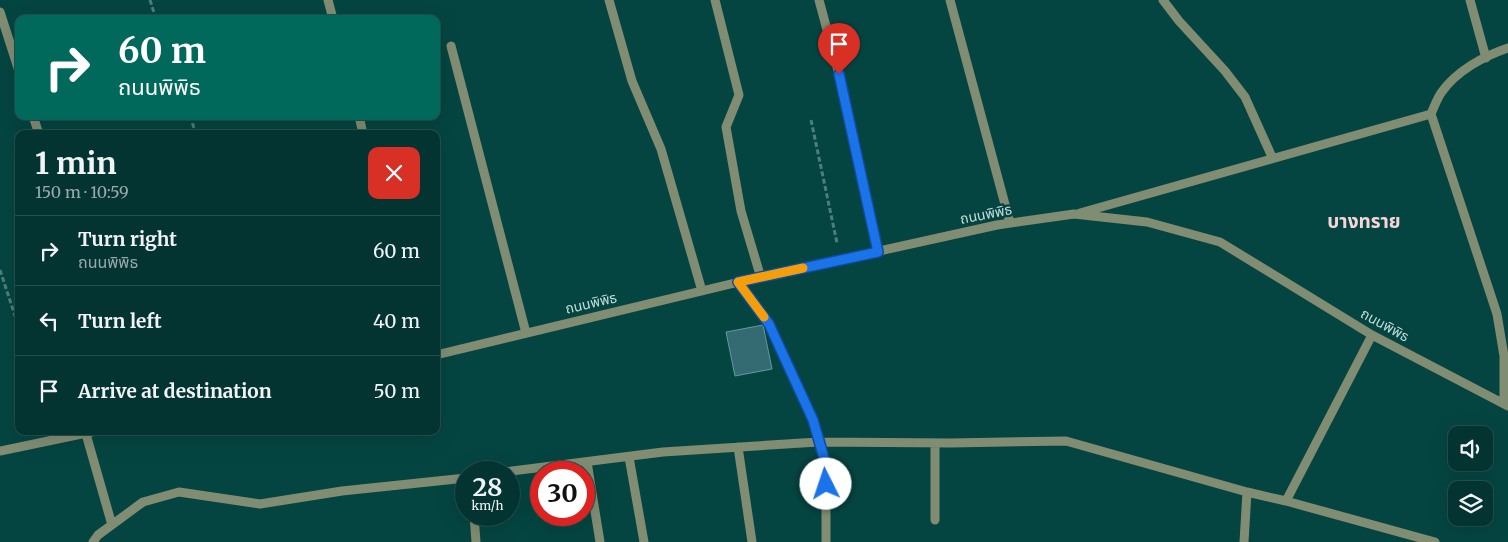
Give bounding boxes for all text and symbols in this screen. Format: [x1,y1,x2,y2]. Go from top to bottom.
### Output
pin [818,23,860,74]
text: 60 m [118,29,206,73]
icon: arrive [825,30,853,58]
icon: right [35,35,100,100]
text: ถนนพิพิธ [118,73,201,101]
text: 1 min [35,144,117,182]
button: close [368,147,420,199]
text: 150 m · 10:59 [35,182,129,202]
street label: ถนนพิพิธ [958,200,1014,228]
district label: บางทราย [1327,209,1401,233]
text: Turn right [78,227,177,251]
icon: right [35,237,63,265]
text: 60 m [373,239,420,263]
text: ถนนพิพิธ [78,252,138,272]
street label: ถนนพิพิธ [563,288,619,318]
street label: ถนนพิพิธ [1358,304,1412,346]
icon: left [35,307,63,335]
text: Turn left [78,309,162,333]
text: 40 m [373,309,420,333]
icon: arrive [35,377,63,405]
text: Arrive at destination [78,379,272,403]
text: 50 m [374,379,420,403]
map controls [1448,426,1493,526]
button: sound [1448,426,1493,471]
position arrow [799,457,851,509]
speed limit sign: 30 [530,461,595,526]
text: 28 [472,471,503,503]
button: layers [1448,481,1493,526]
text: km/h [472,498,503,513]

